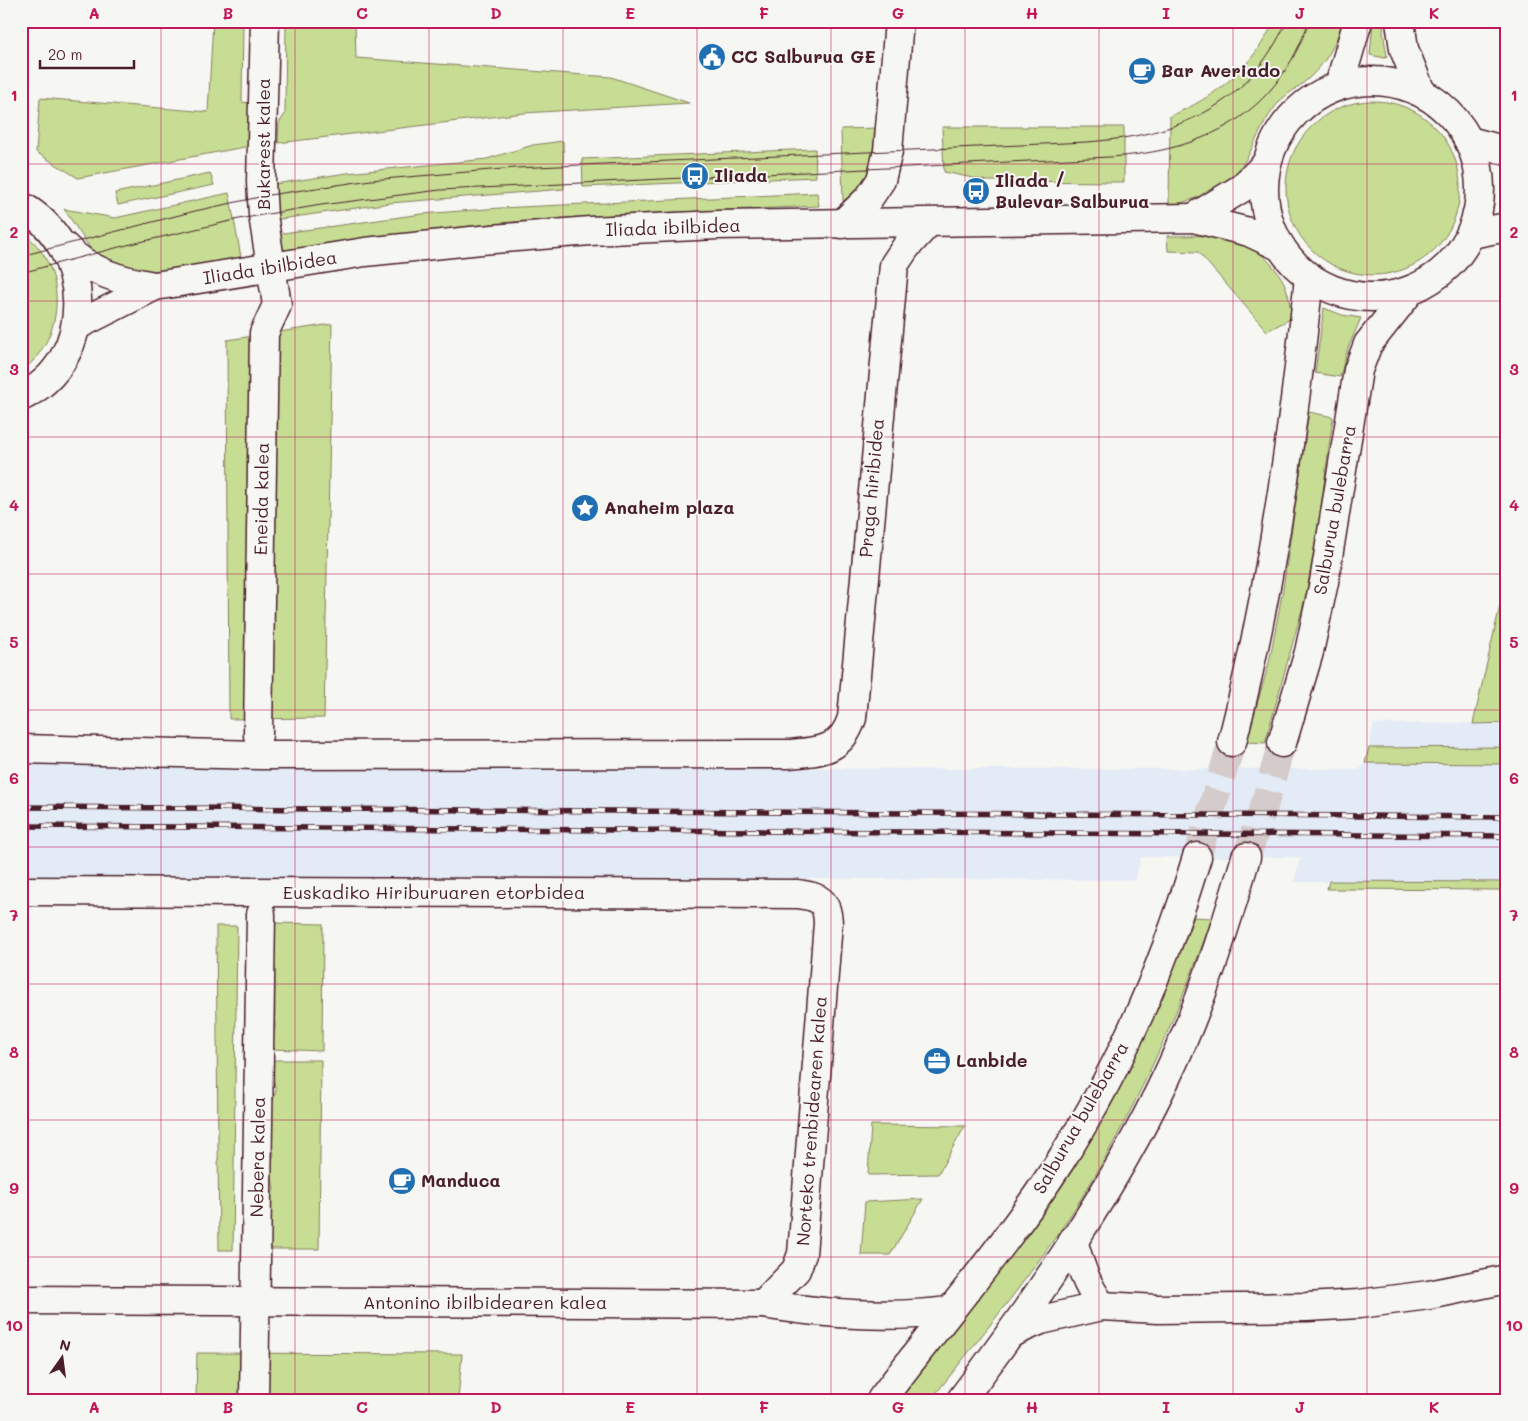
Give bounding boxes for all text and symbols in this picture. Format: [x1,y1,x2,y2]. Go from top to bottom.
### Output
text: A [88,2,100,23]
text: B [223,2,233,23]
text: C [356,2,368,23]
text: D [490,2,502,23]
text: E [625,2,635,23]
text: F [759,2,769,23]
text: G [892,2,904,23]
text: H [1026,2,1038,23]
text: I [1162,2,1170,23]
text: J [1295,2,1305,23]
text: K [1429,2,1439,23]
scale bar [40,38,134,70]
public building icon: CC Salburua GE [697,42,727,72]
text: 20 m [48,44,82,64]
place label: CC Salburua GE [731,44,876,68]
cafe icon: Bar Averiado [1127,56,1157,86]
place label: Bar Averiado [1161,58,1280,82]
street label: Bukarest kalea [251,78,275,210]
text: 1 [10,84,18,105]
text: 1 [1510,84,1518,105]
bus stop icon: Iliada [680,161,710,191]
place label: Iliada [714,163,768,187]
place label: Iliada / Bulevar Salburua [995,168,1149,213]
bus stop icon: Iliada / Bulevar Salburua [961,176,991,206]
street label: Iliada ibilbidea [605,213,741,241]
text: 2 [10,221,19,242]
text: 2 [1510,221,1519,242]
street label: Iliada ibilbidea [201,245,339,289]
text: 3 [9,358,19,379]
text: 3 [1509,358,1519,379]
street label: Praga hiribidea [853,417,889,558]
street label: Salburua bulebarra [1307,423,1361,597]
street label: Eneida kalea [248,442,274,556]
place icon: Anaheim plaza [570,493,600,523]
text: 4 [9,494,19,515]
text: 4 [1509,494,1519,515]
place label: Anaheim plaza [604,495,734,519]
text: 5 [9,631,19,652]
text: 5 [1509,631,1519,652]
text: 6 [9,767,19,788]
text: 6 [1509,767,1519,788]
street label: Euskadiko Hiriburuaren etorbidea [283,880,585,904]
text: 7 [10,904,19,925]
text: 7 [1510,904,1519,925]
street label: Norteko trenbidearen kalea [790,995,832,1247]
street label: Salburua bulebarra [1027,1037,1134,1198]
text: 8 [9,1041,19,1062]
text: 8 [1509,1041,1519,1062]
office icon: Lanbide [922,1046,952,1076]
place label: Lanbide [956,1048,1028,1072]
street label: Nebera kalea [244,1096,270,1218]
cafe icon: Manduca [387,1166,417,1196]
place label: Manduca [421,1168,500,1192]
text: 9 [9,1177,19,1198]
text: 9 [1509,1177,1519,1198]
street label: Antonino ibilbidearen kalea [363,1290,607,1314]
text: 10 [5,1314,23,1335]
text: 10 [1505,1314,1523,1335]
north arrow [38,1334,88,1384]
text: N [58,1334,73,1355]
text: A [88,1396,100,1417]
text: B [223,1396,233,1417]
text: C [356,1396,368,1417]
text: D [490,1396,502,1417]
text: E [625,1396,635,1417]
text: F [759,1396,769,1417]
text: G [892,1396,904,1417]
text: H [1026,1396,1038,1417]
text: I [1162,1396,1170,1417]
text: J [1295,1396,1305,1417]
text: K [1429,1396,1439,1417]

